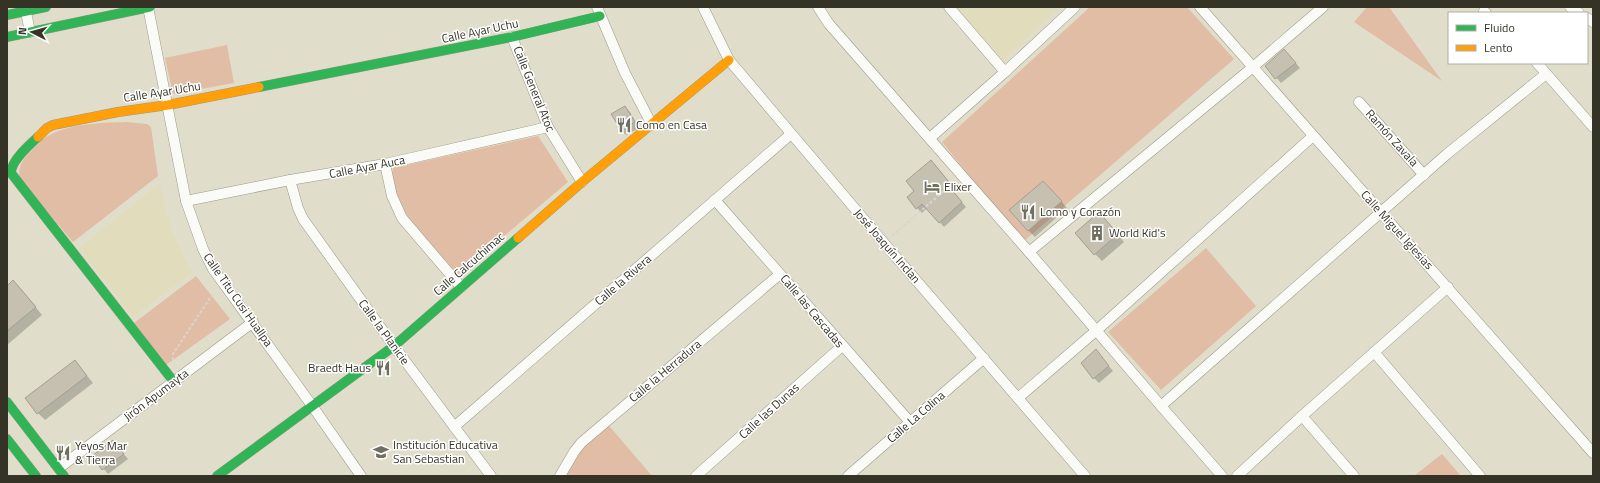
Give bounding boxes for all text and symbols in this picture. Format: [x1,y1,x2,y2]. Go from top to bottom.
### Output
north arrow [12,12,52,52]
legend [1448,12,1588,64]
street label: Calle Ayar Uchu [440,13,520,48]
text: Fluido [1484,18,1515,37]
text: N [14,26,30,36]
text: Lento [1484,38,1513,57]
street label: Calle General Atoc [509,43,560,135]
street label: Calle Ayar Uchu [122,76,202,107]
street label: Ramón Zavala [1361,105,1423,171]
place label: Como en Casa [636,115,707,134]
restaurant icon: Como en Casa [615,116,633,134]
street label: Calle Ayar Auca [327,150,407,183]
place label: Elixer [944,177,972,196]
hotel icon: Elixer [923,178,941,196]
street label: Calle Miguel Iglesias [1356,186,1439,274]
place label: Lomo y Corazón [1040,202,1121,221]
restaurant icon: Lomo y Corazón [1019,203,1037,221]
street label: José Joaquín Inclan [849,204,925,287]
place label: World Kid's [1109,223,1166,242]
building icon: World Kid's [1088,224,1106,242]
street label: Calle Calcuchimac [429,227,509,300]
street label: Calle Titu Cusi Huallpa [199,249,278,351]
street label: Calle la Rivera [590,249,655,310]
street label: Calle las Cascadas [776,270,849,352]
street label: Calle la Planicie [354,295,415,368]
street label: Calle la Herradura [624,335,705,407]
place label: Braedt Haus [308,358,371,377]
restaurant icon: Braedt Haus [374,359,392,377]
street label: Jirón Apumayta [119,364,192,425]
street label: Calle las Dunas [734,378,804,443]
street label: Calle La Colina [882,386,949,447]
place label: Institución Educativa San Sebastian [393,435,498,468]
place label: Yeyos Mar & Tierra [75,436,127,469]
school or university icon: Institución Educativa San Sebastian [372,443,390,461]
restaurant icon: Yeyos Mar & Tierra [54,444,72,462]

